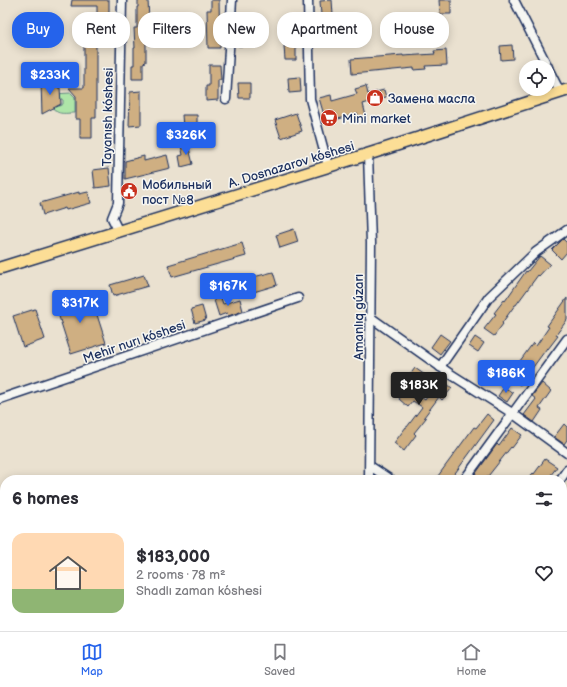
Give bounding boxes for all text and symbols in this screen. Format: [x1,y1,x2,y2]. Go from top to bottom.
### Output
chip: Buy [12,12,64,48]
chip: Rent [72,12,130,48]
chip: Filters [138,12,205,48]
chip: New [213,12,269,48]
chip: Apartment [277,12,372,48]
chip: House [380,12,449,48]
map controls [519,60,555,96]
button: locate [519,60,555,96]
pin: $233K [22,62,78,96]
text: $233K [30,67,70,83]
street label: Tayanısh kóshesi [99,68,117,166]
shop icon: Замена масла [365,88,385,108]
place label: Замена масла [388,91,476,107]
supermarket icon: Mini market [319,108,339,128]
place label: Mini market [342,111,411,127]
pin: $326K [158,122,214,156]
text: $326K [166,127,206,143]
street label: A. Dosnazarov kóshesi [226,138,356,192]
place label: Мобильный пост №8 [142,177,212,208]
public building icon: Мобильный пост №8 [119,181,139,201]
pin: $167K [200,273,256,307]
street label: Amanlıq gúzarı [351,274,367,360]
text: $167K [209,278,247,294]
pin: $317K [52,290,108,324]
text: $317K [61,295,99,311]
street label: Mehir nurı kóshesi [81,317,188,367]
pin: $186K [478,360,534,394]
text: $186K [487,365,525,381]
pin: $183K [391,372,447,406]
text: $183K [400,377,438,393]
icon: filters [533,488,555,510]
text: 6 homes [12,489,79,509]
text: $183,000 [136,547,210,567]
icon: home [44,549,92,597]
icon: heart [533,562,555,584]
text: 2 rooms · 78 m² [136,567,226,583]
text: Shadlı zaman kóshesi [136,583,262,599]
tab: Map [81,641,103,678]
tab: Saved [264,641,295,678]
tab: Home [456,641,486,678]

